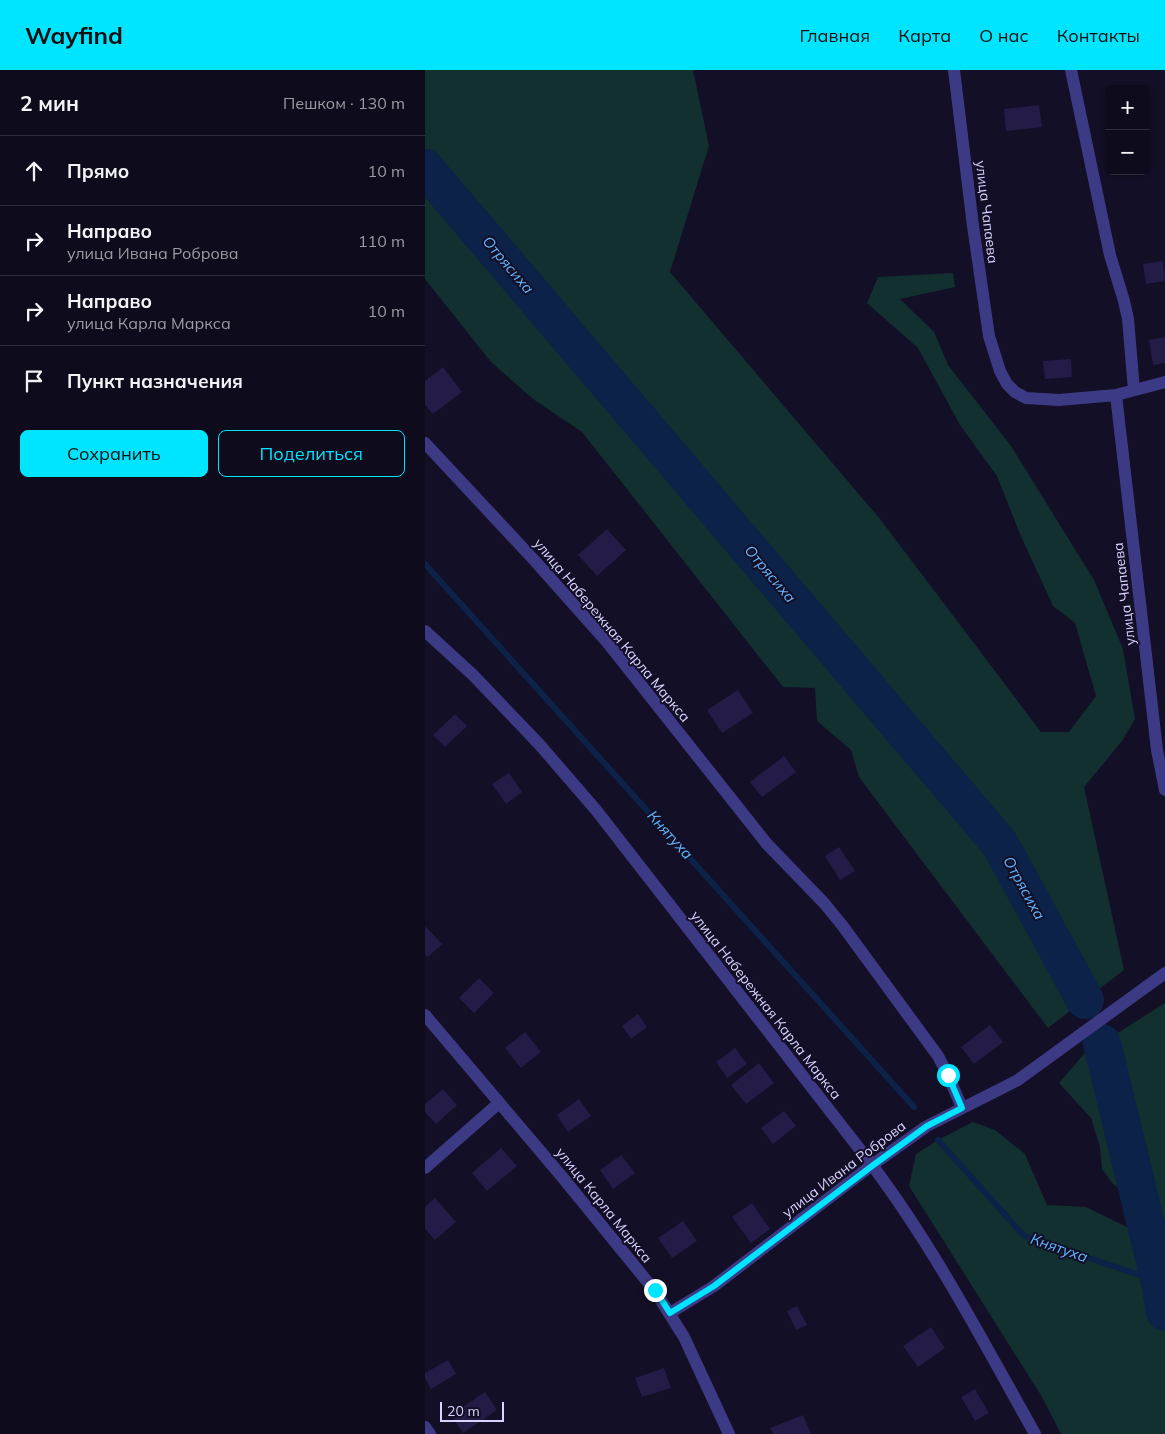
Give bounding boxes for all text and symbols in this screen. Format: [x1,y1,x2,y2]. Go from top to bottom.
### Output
text: Wayfind [25,20,123,50]
text: Главная [800,24,870,47]
text: Карта [898,24,951,47]
text: О нас [979,24,1029,47]
text: Контакты [1057,24,1140,47]
map controls [1105,85,1150,175]
button: + [1105,85,1150,130]
text: 2 мин [20,90,79,116]
text: Пешком · 130 m [283,93,405,113]
button: − [1105,130,1150,175]
icon: ahead [20,157,48,185]
text: Прямо [67,159,129,183]
street label: улица Чапаева [972,159,1002,265]
text: 10 m [368,161,405,181]
text: Направо [67,219,152,243]
icon: right [20,227,48,255]
text: 110 m [358,231,405,251]
water label: Отрясиха [479,232,538,297]
text: улица Ивана Роброва [67,243,238,263]
text: Направо [67,289,152,313]
icon: right [20,297,48,325]
text: 10 m [368,301,405,321]
text: улица Карла Маркса [67,313,231,333]
icon: arrive [20,367,48,395]
text: Пункт назначения [67,369,243,393]
button: Сохранить [20,430,208,477]
button: Поделиться [218,430,405,477]
street label: улица Набережная Карла Маркса [530,534,694,726]
water label: Отрясиха [741,541,800,606]
street label: улица Чапаева [1109,541,1139,647]
water label: Княтуха [644,806,697,863]
water label: Отрясиха [999,853,1050,923]
street label: улица Набережная Карла Маркса [687,907,845,1103]
route start [937,1064,960,1087]
street label: улица Ивана Роброва [779,1117,909,1221]
street label: улица Карла Маркса [552,1144,656,1266]
water label: Княтуха [1028,1229,1090,1266]
route end [644,1279,667,1302]
scale bar [440,1399,504,1422]
text: 20 m [447,1402,480,1420]

